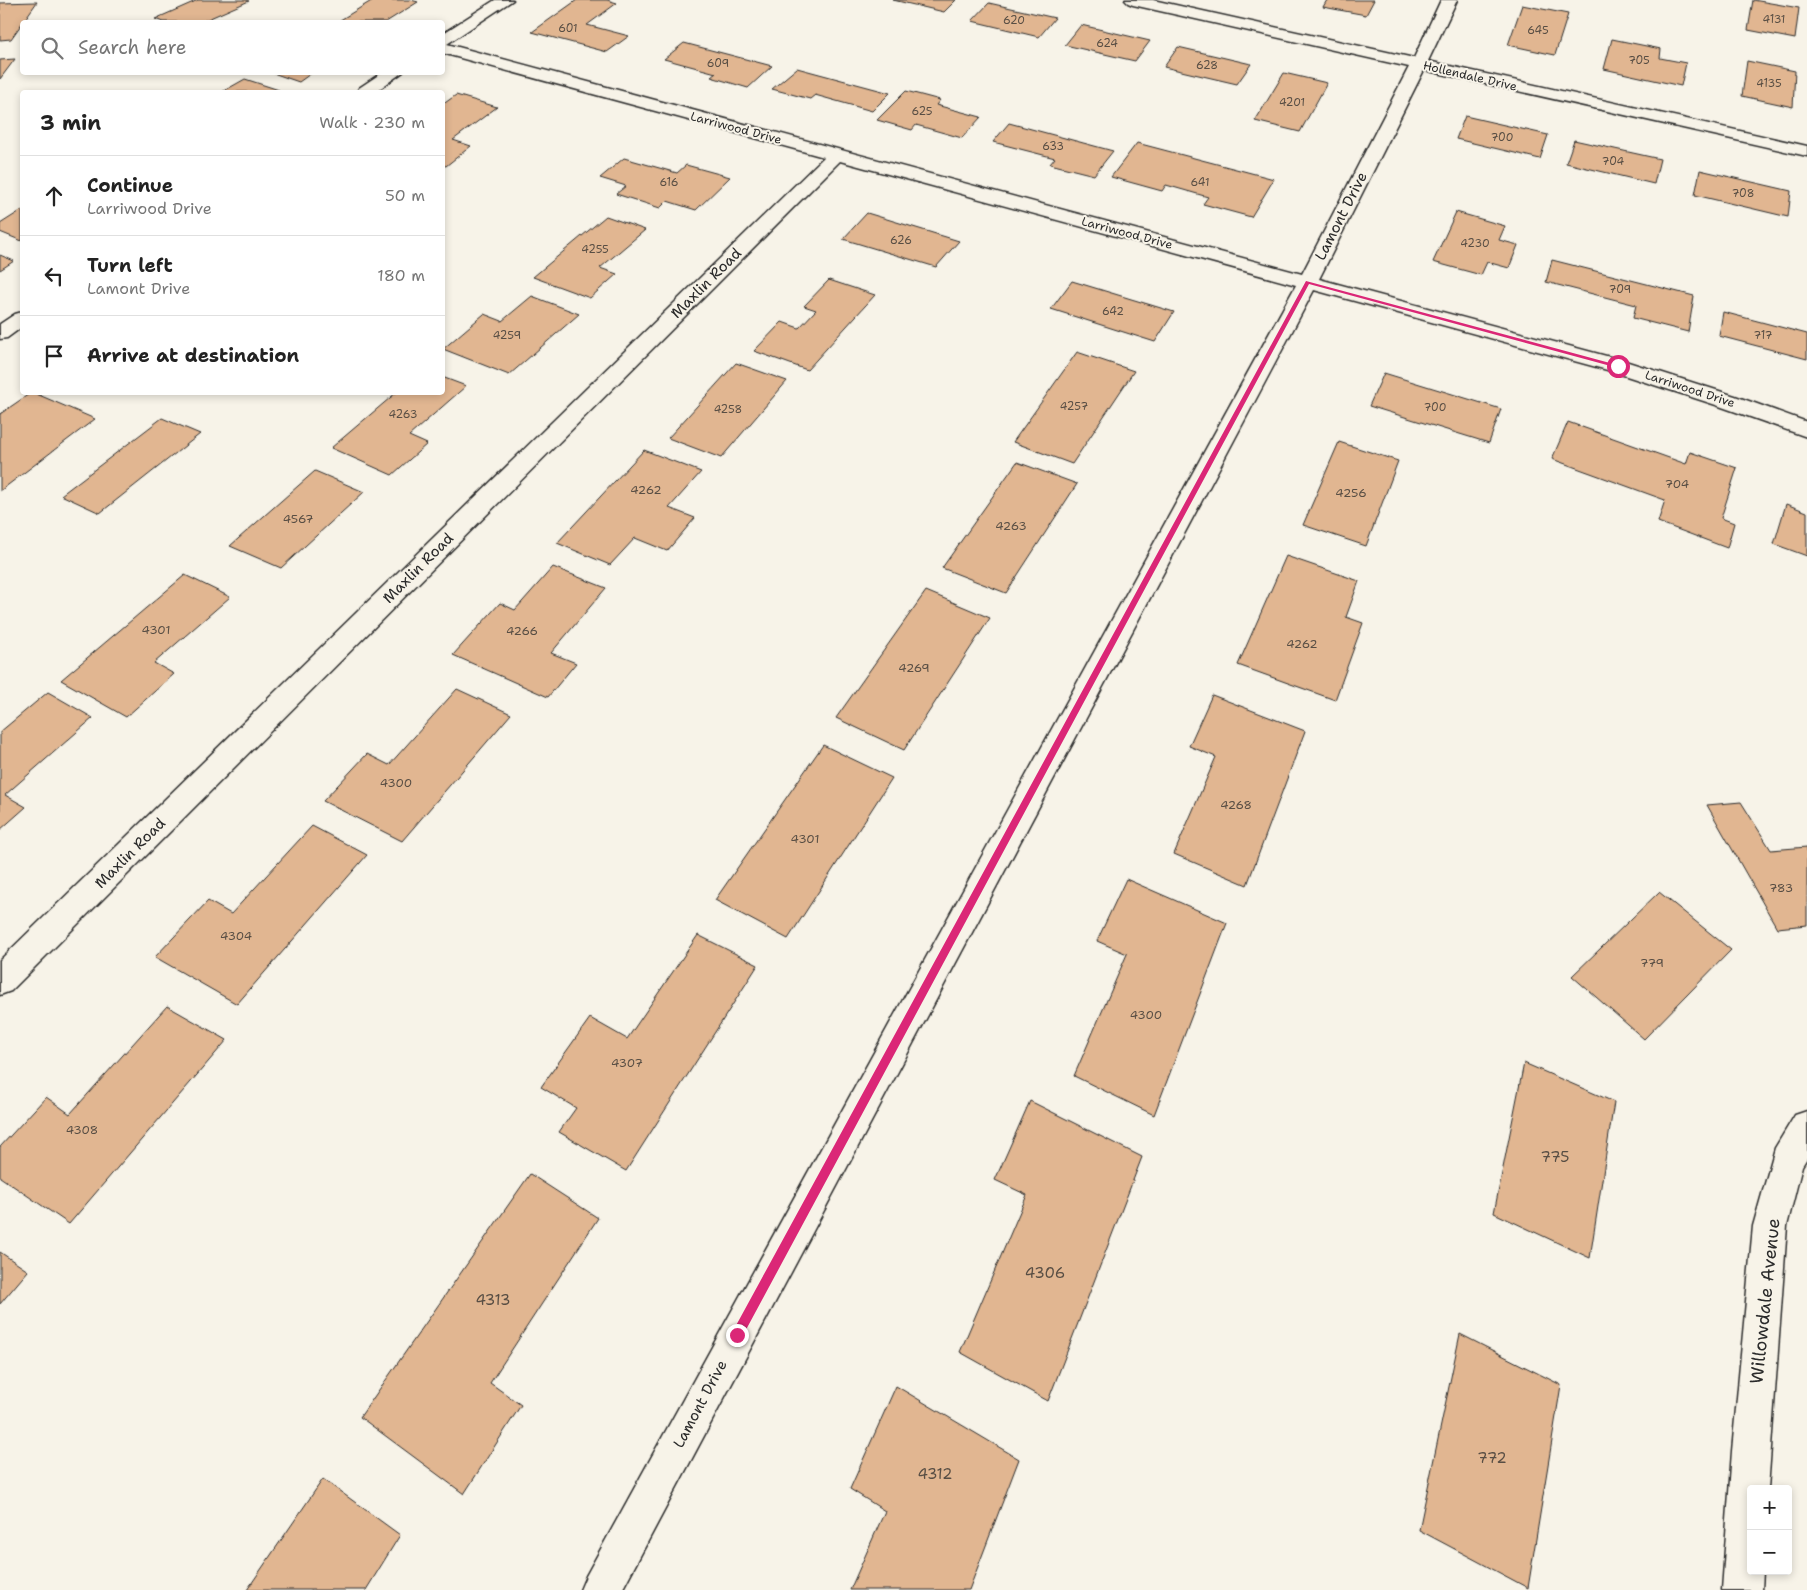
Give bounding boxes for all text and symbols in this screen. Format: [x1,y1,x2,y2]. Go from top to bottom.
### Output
house number: 4131 [1763,12,1785,27]
house number: 620 [1003,13,1025,28]
search box [20,20,445,75]
house number: 601 [558,21,578,36]
house number: 645 [1527,23,1549,38]
icon: search [38,34,66,62]
text: Search here [78,35,187,60]
house number: 624 [1096,36,1118,51]
house number: 705 [1628,53,1650,68]
house number: 609 [707,56,729,71]
street label: Hollendale Drive [1421,57,1519,95]
house number: 628 [1196,58,1218,73]
house number: 4135 [1756,76,1782,91]
house number: 4201 [1279,95,1305,110]
house number: 625 [911,104,933,119]
street label: Larriwood Drive [689,108,783,148]
text: 3 min [40,109,101,137]
text: Walk · 230 m [319,112,425,133]
house number: 700 [1491,130,1513,145]
house number: 633 [1042,139,1064,154]
house number: 704 [1602,154,1625,169]
street label: Lamont Drive [1310,168,1372,264]
text: Continue [87,173,173,198]
house number: 616 [660,175,678,190]
house number: 641 [1190,175,1210,190]
icon: ahead [40,182,68,210]
text: 50 m [385,185,425,206]
house number: 708 [1732,186,1754,201]
text: Larriwood Drive [87,198,212,219]
street label: Larriwood Drive [1080,213,1174,253]
house number: 626 [890,233,912,248]
house number: 4230 [1460,236,1490,251]
house number: 4255 [581,242,609,257]
street label: Maxlin Road [666,243,746,323]
text: Turn left [87,253,173,278]
icon: left [40,262,68,290]
text: 180 m [377,265,425,286]
text: Lamont Drive [87,278,190,299]
house number: 709 [1609,282,1631,297]
house number: 642 [1102,304,1124,319]
house number: 4259 [493,328,521,343]
house number: 717 [1754,328,1773,343]
icon: arrive [40,342,68,370]
text: Arrive at destination [87,343,299,368]
route start [1607,355,1630,378]
street label: Larriwood Drive [1643,367,1737,411]
house number: 4257 [1060,399,1088,414]
house number: 700 [1424,400,1446,415]
house number: 4258 [714,402,742,417]
house number: 4263 [389,407,417,422]
house number: 704 [1665,476,1689,492]
house number: 4262 [630,482,662,498]
house number: 4256 [1335,485,1367,501]
house number: 4567 [283,511,313,527]
house number: 4263 [995,518,1027,534]
street label: Maxlin Road [378,528,458,608]
house number: 4301 [142,622,170,638]
house number: 4266 [506,623,538,639]
house number: 4262 [1286,636,1318,652]
house number: 4269 [898,660,930,676]
house number: 4300 [380,775,412,791]
house number: 4268 [1220,797,1252,813]
street label: Maxlin Road [90,813,170,893]
house number: 4301 [791,831,819,847]
house number: 783 [1769,880,1793,896]
house number: 4304 [220,928,252,944]
house number: 779 [1640,955,1664,971]
house number: 4300 [1130,1007,1162,1023]
house number: 4307 [611,1055,643,1071]
house number: 4308 [66,1122,98,1138]
house number: 775 [1541,1147,1569,1167]
street label: Willowdale Avenue [1744,1217,1786,1385]
house number: 4306 [1025,1263,1065,1283]
house number: 4313 [475,1290,511,1310]
route end [726,1324,749,1347]
street label: Lamont Drive [668,1357,732,1451]
house number: 772 [1477,1448,1507,1468]
house number: 4312 [917,1464,953,1484]
map controls [1747,1485,1792,1575]
button: + [1747,1485,1792,1530]
button: − [1747,1530,1792,1575]

